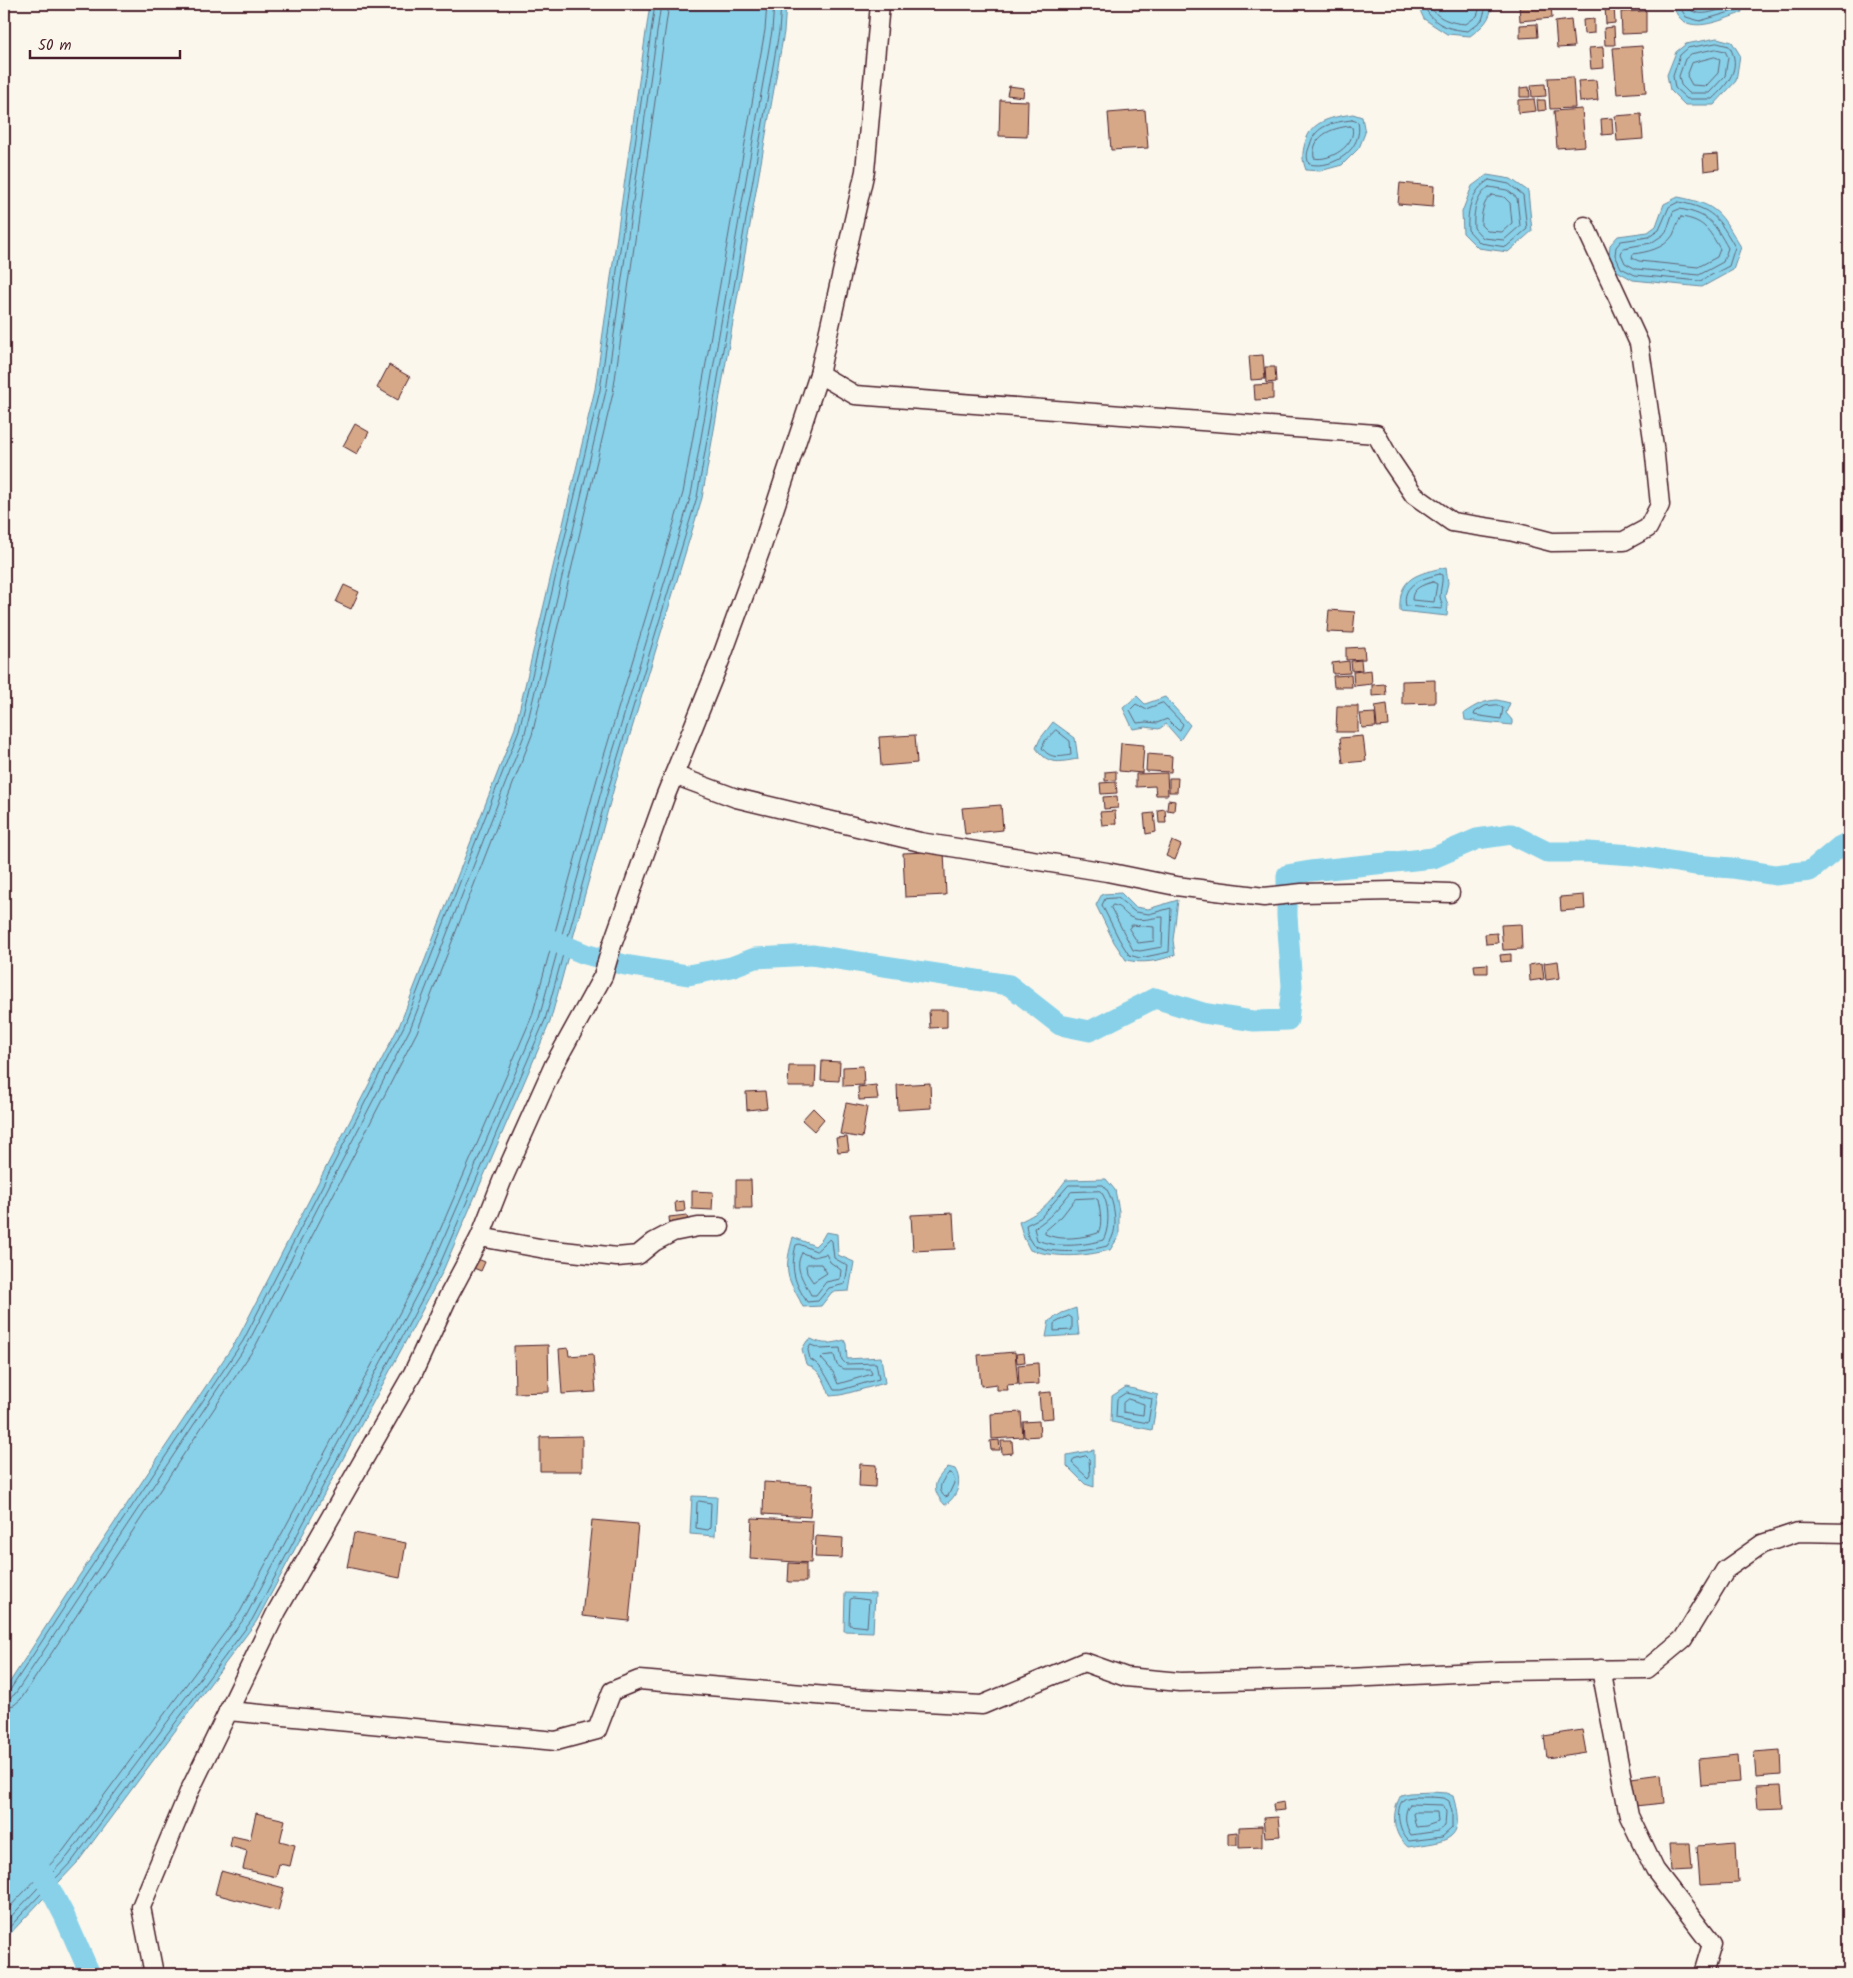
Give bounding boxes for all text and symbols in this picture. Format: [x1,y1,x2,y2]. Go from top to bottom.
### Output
scale bar [30,28,180,60]
text: 50 m [38,34,72,58]

